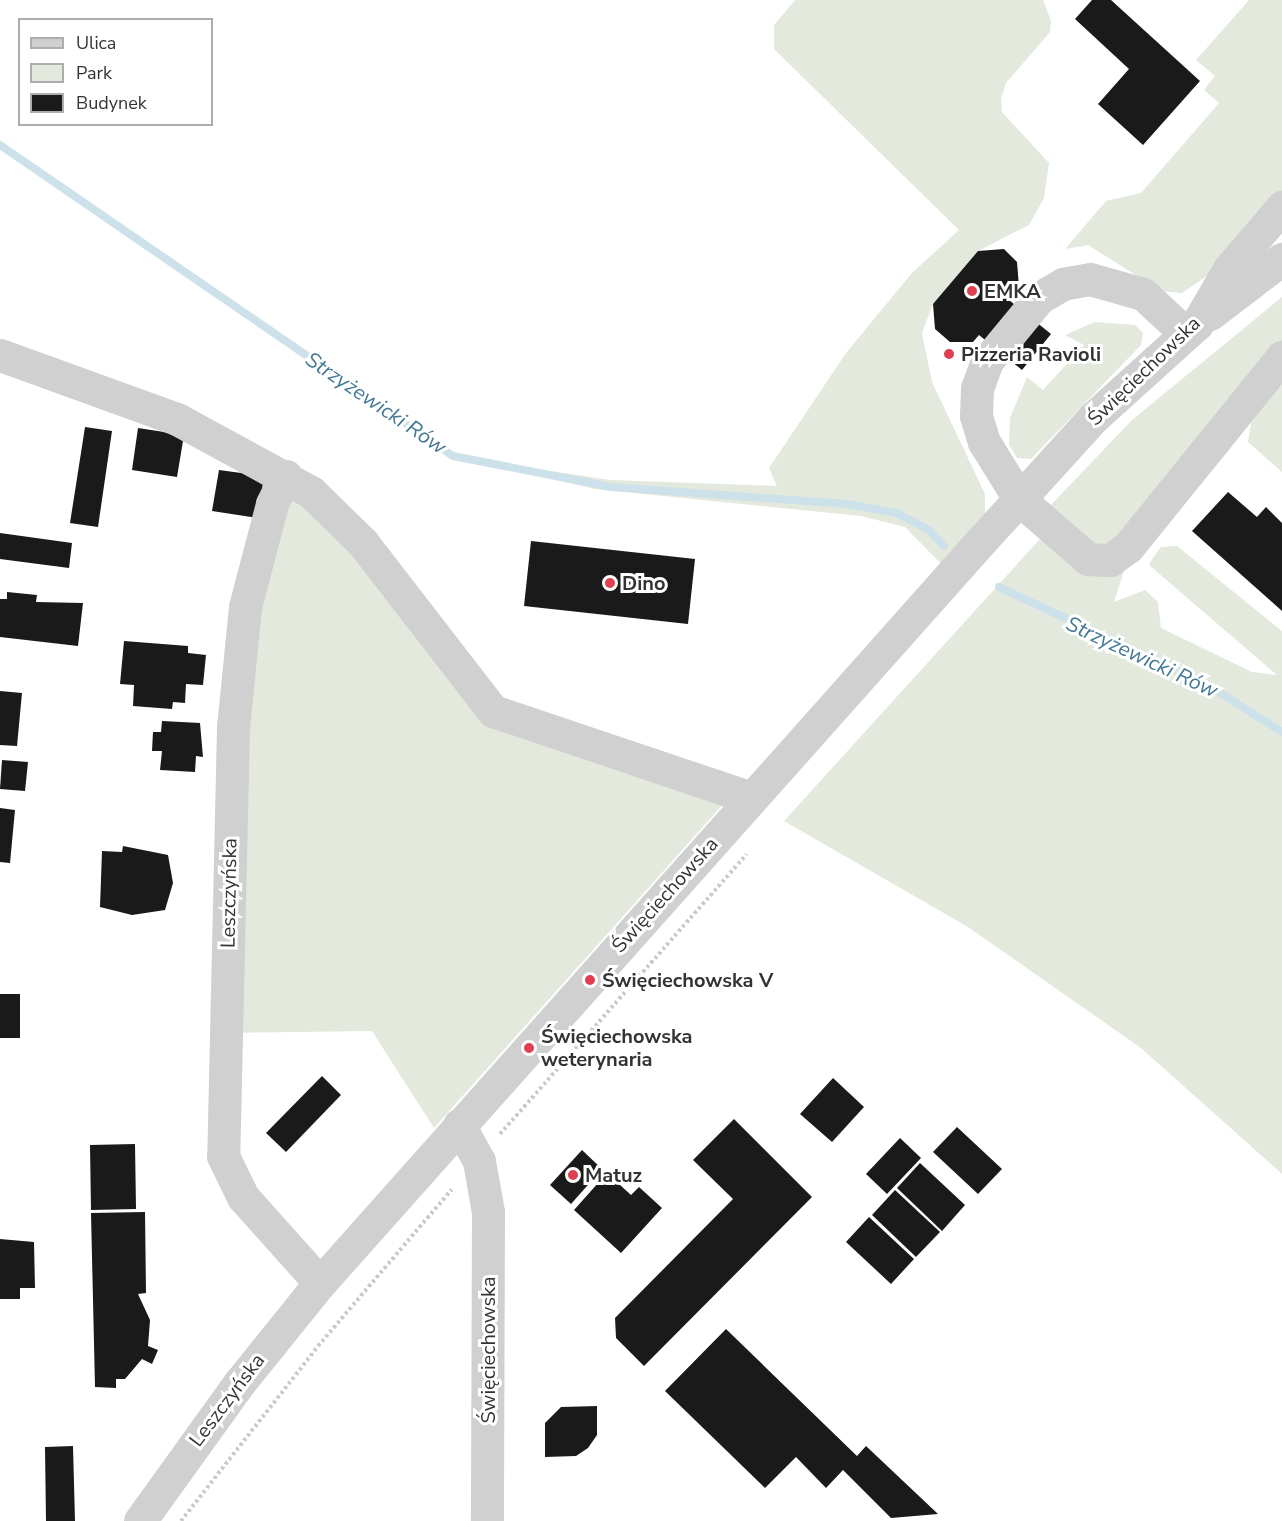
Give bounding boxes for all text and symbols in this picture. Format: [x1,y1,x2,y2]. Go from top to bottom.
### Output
legend [18,18,213,126]
text: Ulica [76,31,116,55]
text: Park [76,61,112,85]
text: Budynek [76,91,147,115]
place label: EMKA [984,279,1041,303]
marker: EMKA [965,284,979,298]
street label: Święciechowska [1083,311,1205,431]
place label: Pizzeria Ravioli [961,342,1101,366]
water label: Strzyżewicki Rów [301,347,451,459]
marker: Pizzeria Ravioli [942,347,956,361]
place label: Dino [622,571,666,595]
marker: Dino [603,576,617,590]
water label: Strzyżewicki Rów [1062,611,1222,703]
street label: Święciechowska [607,832,723,958]
street label: Leszczyńska [216,838,242,948]
place label: Święciechowska V [602,968,773,992]
marker: Święciechowska V [583,973,597,987]
place label: Święciechowska weterynaria [541,1024,692,1071]
marker: Święciechowska weterynaria [522,1041,536,1055]
place label: Matuz [585,1163,642,1187]
marker: Matuz [566,1168,580,1182]
street label: Święciechowska [476,1276,500,1424]
street label: Leszczyńska [184,1349,270,1451]

